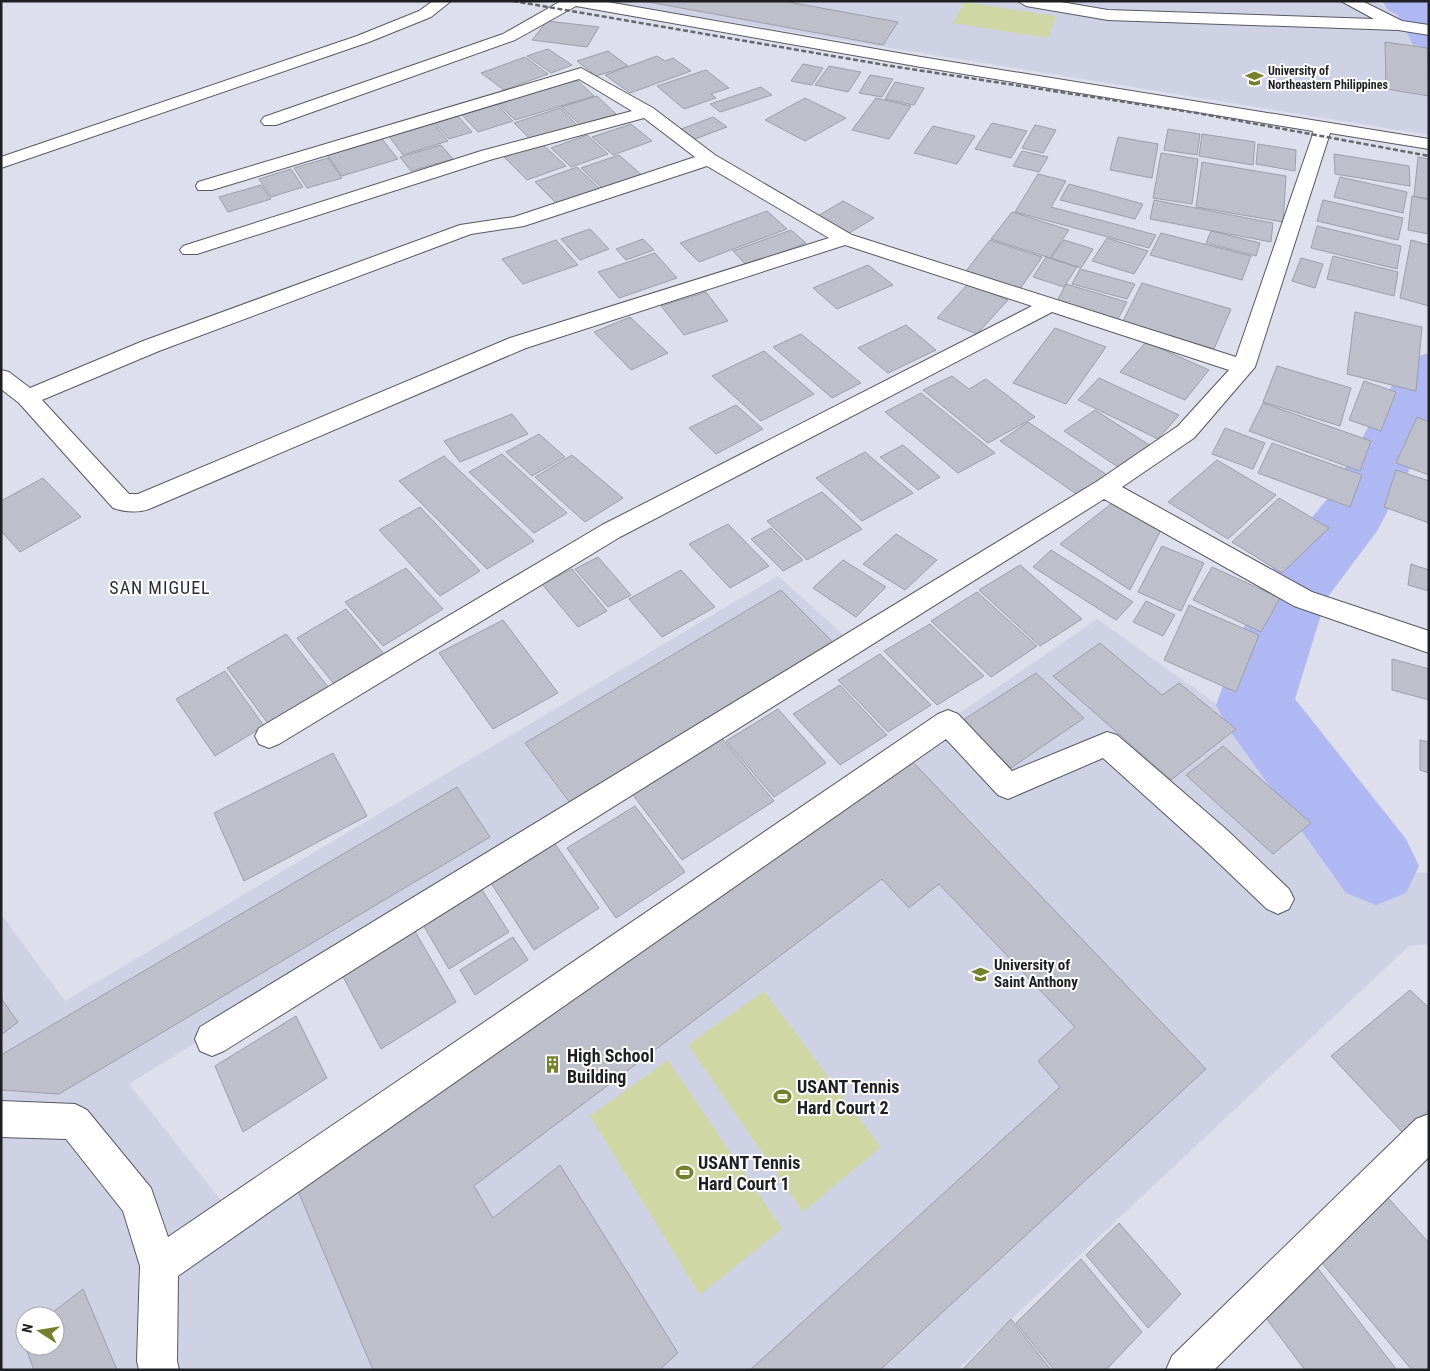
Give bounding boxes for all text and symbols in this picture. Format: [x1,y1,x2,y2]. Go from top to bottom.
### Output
place label: University of Northeastern Philippines [1268,64,1388,92]
school or university icon: University of Northeastern Philippines [1244,68,1264,88]
district label: SAN MIGUEL [109,577,211,598]
place label: University of Saint Anthony [994,956,1078,991]
school or university icon: University of Saint Anthony [970,964,990,984]
place label: High School Building [567,1045,654,1087]
building icon: High School Building [543,1055,563,1075]
place label: USANT Tennis Hard Court 2 [797,1076,899,1118]
sports icon: USANT Tennis Hard Court 2 [773,1086,793,1106]
place label: USANT Tennis Hard Court 1 [698,1152,800,1194]
sports icon: USANT Tennis Hard Court 1 [674,1162,694,1182]
north arrow [15,1306,65,1356]
text: N [19,1322,36,1334]

